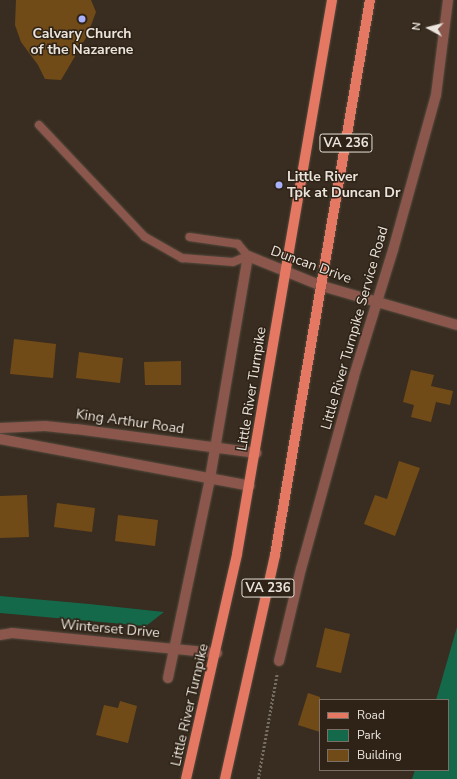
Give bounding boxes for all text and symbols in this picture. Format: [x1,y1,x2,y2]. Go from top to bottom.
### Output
north arrow [409,8,449,48]
marker: Calvary Church of the Nazarene [77,14,87,24]
text: N [409,21,425,31]
place label: Calvary Church of the Nazarene [31,26,133,58]
road number: VA 236 [319,132,373,154]
place label: Little River Tpk at Duncan Dr [287,169,400,202]
marker: Little River Tpk at Duncan Dr [274,180,284,190]
street label: Little River Turnpike Service Road [318,224,392,432]
street label: Duncan Drive [268,243,354,287]
street label: Little River Turnpike [234,326,270,452]
street label: King Arthur Road [75,406,185,438]
road number: VA 236 [241,577,295,599]
street label: Winterset Drive [60,616,160,642]
street label: Little River Turnpike [168,642,212,768]
legend [319,699,449,771]
text: Road [357,707,385,723]
text: Park [357,727,381,743]
text: Building [357,747,402,763]

